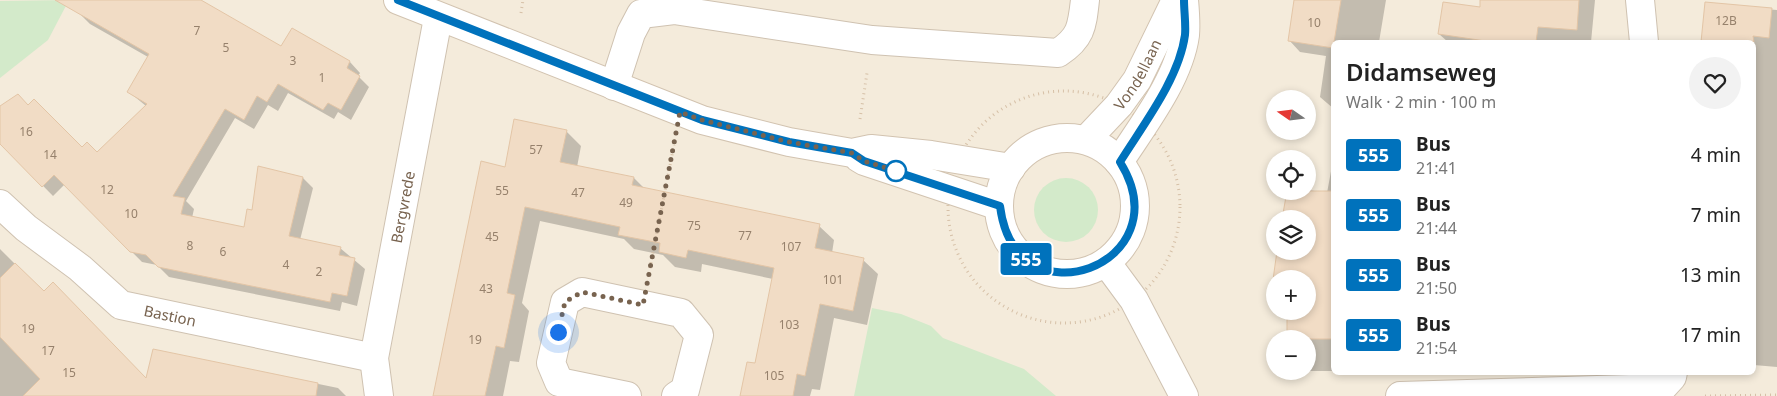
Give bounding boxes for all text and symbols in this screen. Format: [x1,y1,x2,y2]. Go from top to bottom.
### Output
house number: 12B [1715,12,1737,29]
house number: 10 [1307,14,1321,31]
house number: 7 [194,22,201,39]
street label: Vondellaan [1109,36,1165,114]
house number: 5 [223,39,230,56]
house number: 3 [290,52,297,69]
text: Didamseweg [1346,55,1497,88]
button: heart [1689,57,1741,109]
house number: 1 [319,69,325,86]
north arrow [1266,90,1316,140]
map controls [1266,90,1316,380]
text: Walk · 2 min · 100 m [1346,91,1496,113]
house number: 16 [19,123,33,140]
text: Bus [1416,131,1451,157]
house number: 57 [529,141,543,158]
text: 4 min [1691,142,1741,168]
text: 555 [1358,143,1389,167]
house number: 14 [43,146,57,163]
button: locate [1266,150,1316,200]
text: 21:41 [1416,157,1457,179]
unlabelled marker [885,160,907,182]
street label: Bergvrede [386,169,419,245]
house number: 12 [100,181,114,198]
house number: 55 [495,182,509,199]
house number: 47 [571,184,585,201]
text: Bus [1416,191,1451,217]
house number: 49 [619,194,633,211]
text: 7 min [1691,202,1741,228]
text: 555 [1358,203,1389,227]
house number: 10 [124,205,138,222]
button: layers [1266,210,1316,260]
house number: 75 [687,217,701,234]
text: 21:44 [1416,217,1457,239]
house number: 77 [738,227,752,244]
house number: 45 [485,228,499,245]
house number: 8 [187,237,194,254]
house number: 107 [781,238,801,255]
house number: 6 [220,243,227,260]
line badge: 555 [997,243,1055,275]
text: 555 [1011,247,1041,271]
text: Bus [1416,251,1451,277]
house number: 4 [283,256,290,273]
text: 13 min [1680,262,1741,288]
house number: 2 [316,263,323,280]
text: 555 [1358,263,1389,287]
button: + [1266,270,1316,320]
house number: 101 [823,271,843,288]
text: 21:50 [1416,277,1457,299]
house number: 43 [479,280,493,297]
street label: Bastion [142,300,198,331]
text: Bus [1416,311,1451,337]
house number: 103 [779,316,799,333]
house number: 19 [21,320,35,337]
your location [546,320,571,345]
text: 17 min [1680,322,1741,348]
text: 555 [1358,323,1389,347]
button: − [1266,330,1316,380]
house number: 19 [468,331,482,348]
text: 21:54 [1416,337,1457,359]
house number: 17 [41,342,55,359]
house number: 15 [62,364,76,381]
house number: 105 [764,367,784,384]

